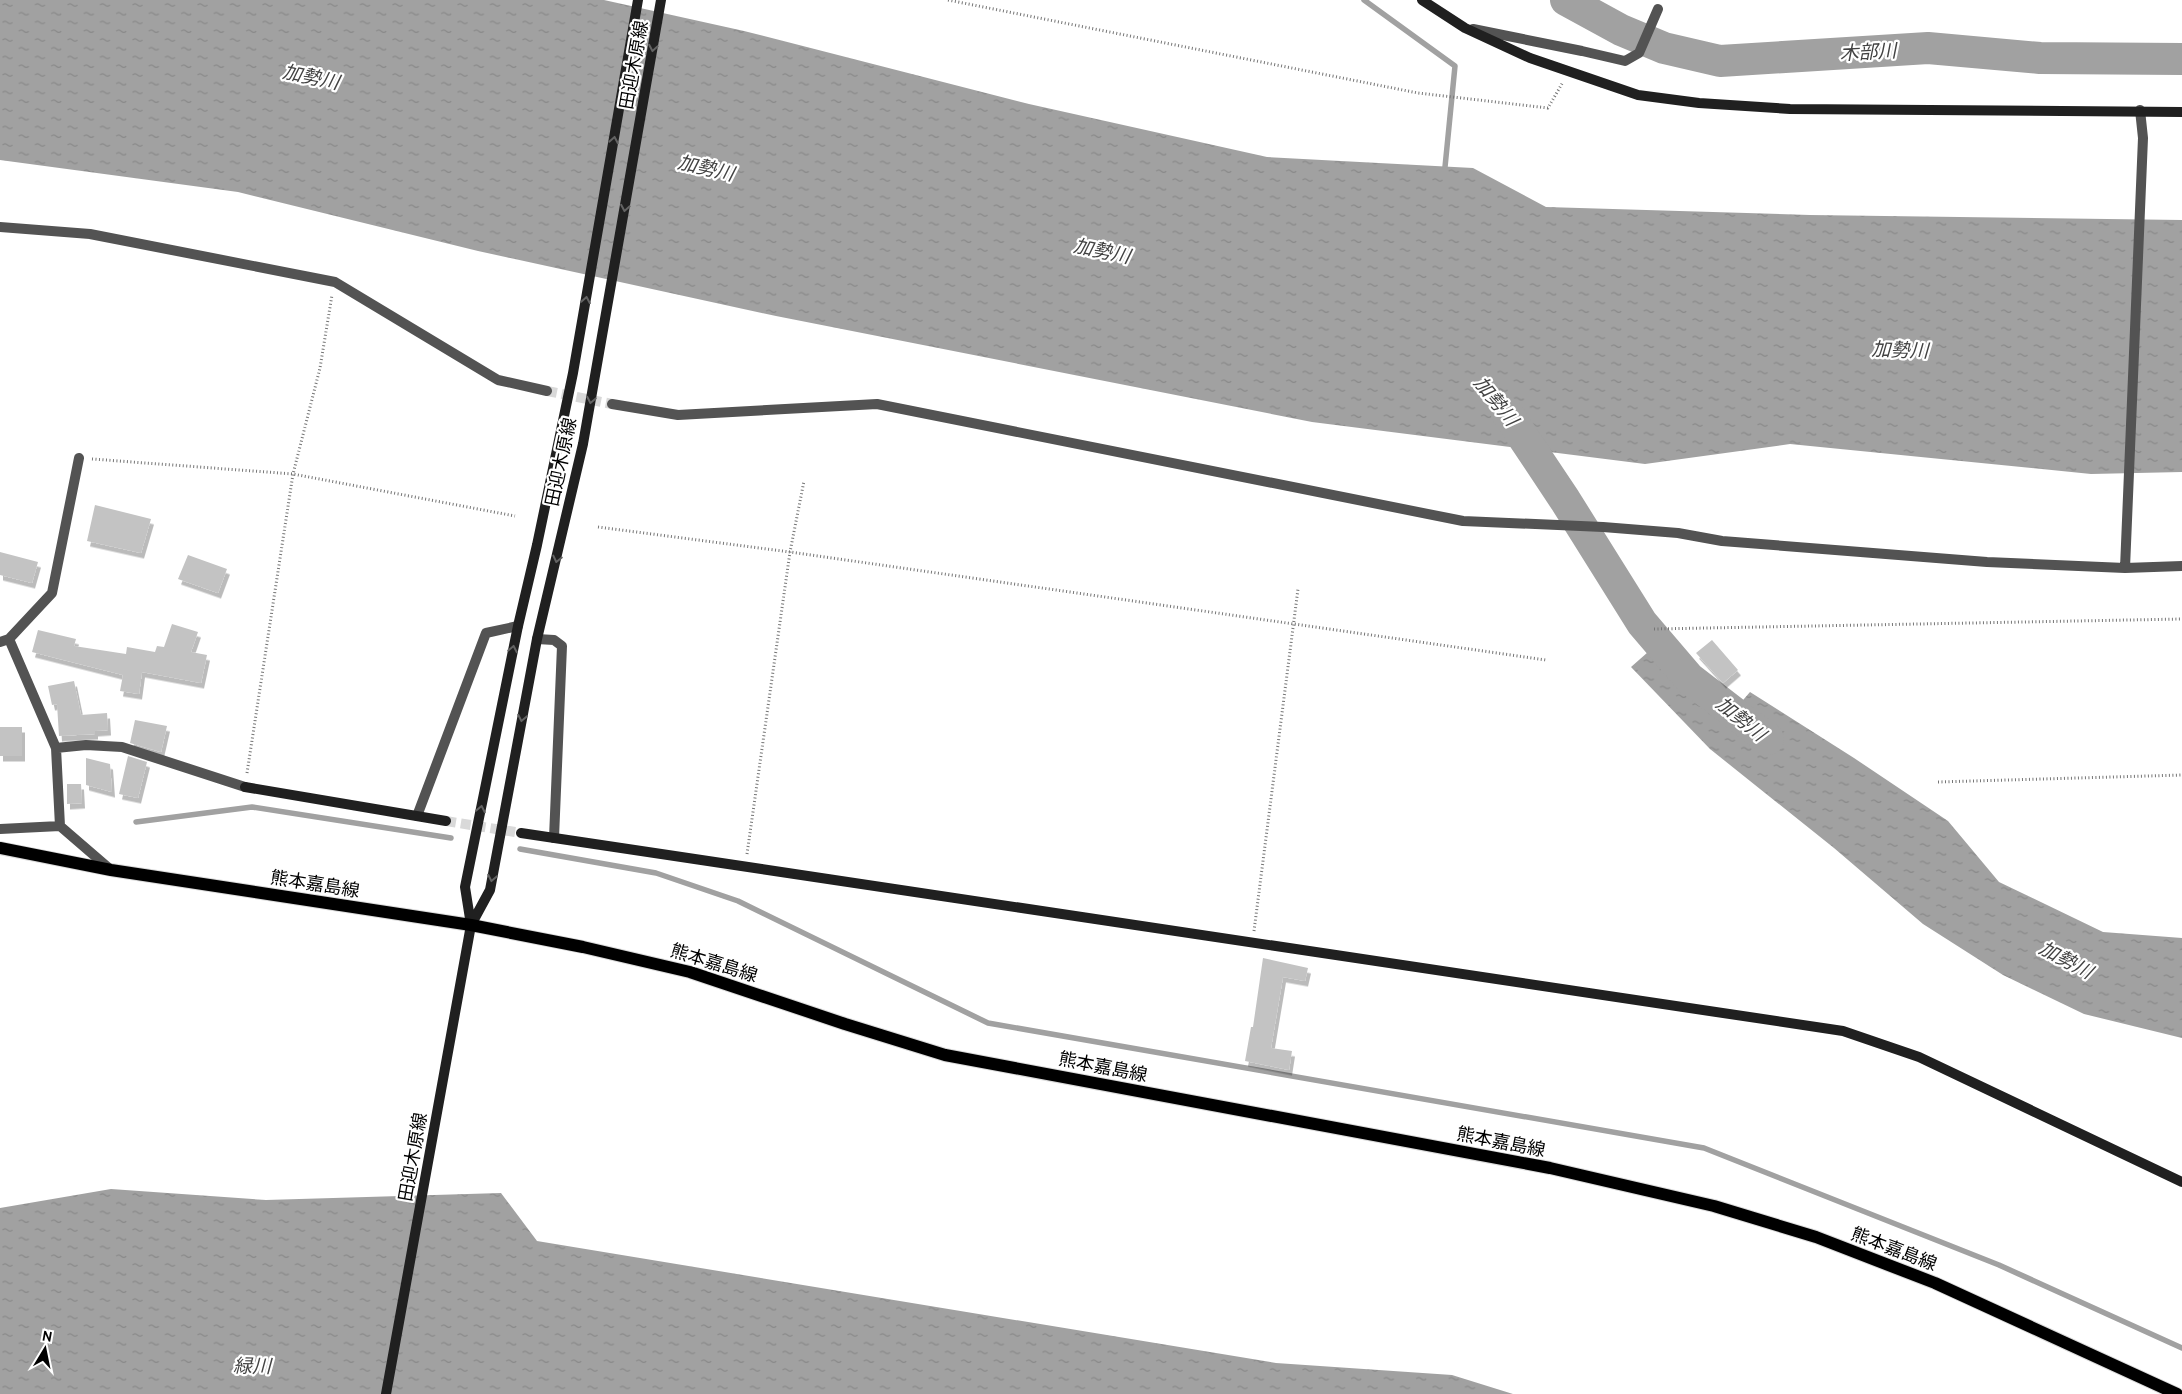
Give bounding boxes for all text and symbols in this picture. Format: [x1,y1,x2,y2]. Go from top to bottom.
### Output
street label: 田迎木原線 [615,19,653,111]
water label: 木部川 [1839,39,1899,65]
one-way arrow [648,44,658,52]
water label: 加勢川 [281,60,343,95]
one-way arrow [608,136,618,145]
water label: 加勢川 [676,150,738,186]
one-way arrow [620,204,630,212]
water label: 加勢川 [1072,234,1134,269]
one-way arrow [580,296,590,305]
water label: 加勢川 [1871,338,1931,363]
water label: 加勢川 [1469,372,1524,432]
one-way arrow [586,396,596,405]
street label: 田迎木原線 [541,416,581,508]
one-way arrow [552,555,563,564]
one-way arrow [507,645,518,654]
water label: 加勢川 [1712,692,1772,747]
one-way arrow [518,714,528,722]
one-way arrow [475,804,486,813]
street label: 熊本嘉島線 [269,866,361,902]
one-way arrow [487,873,498,882]
water label: 加勢川 [2035,936,2098,984]
street label: 熊本嘉島線 [668,939,760,987]
street label: 熊本嘉島線 [1057,1048,1149,1086]
street label: 田迎木原線 [394,1111,432,1203]
street label: 熊本嘉島線 [1455,1123,1547,1161]
street label: 熊本嘉島線 [1848,1223,1940,1275]
north arrow [20,1324,70,1374]
text: N [41,1326,54,1346]
water label: 緑川 [233,1354,273,1378]

